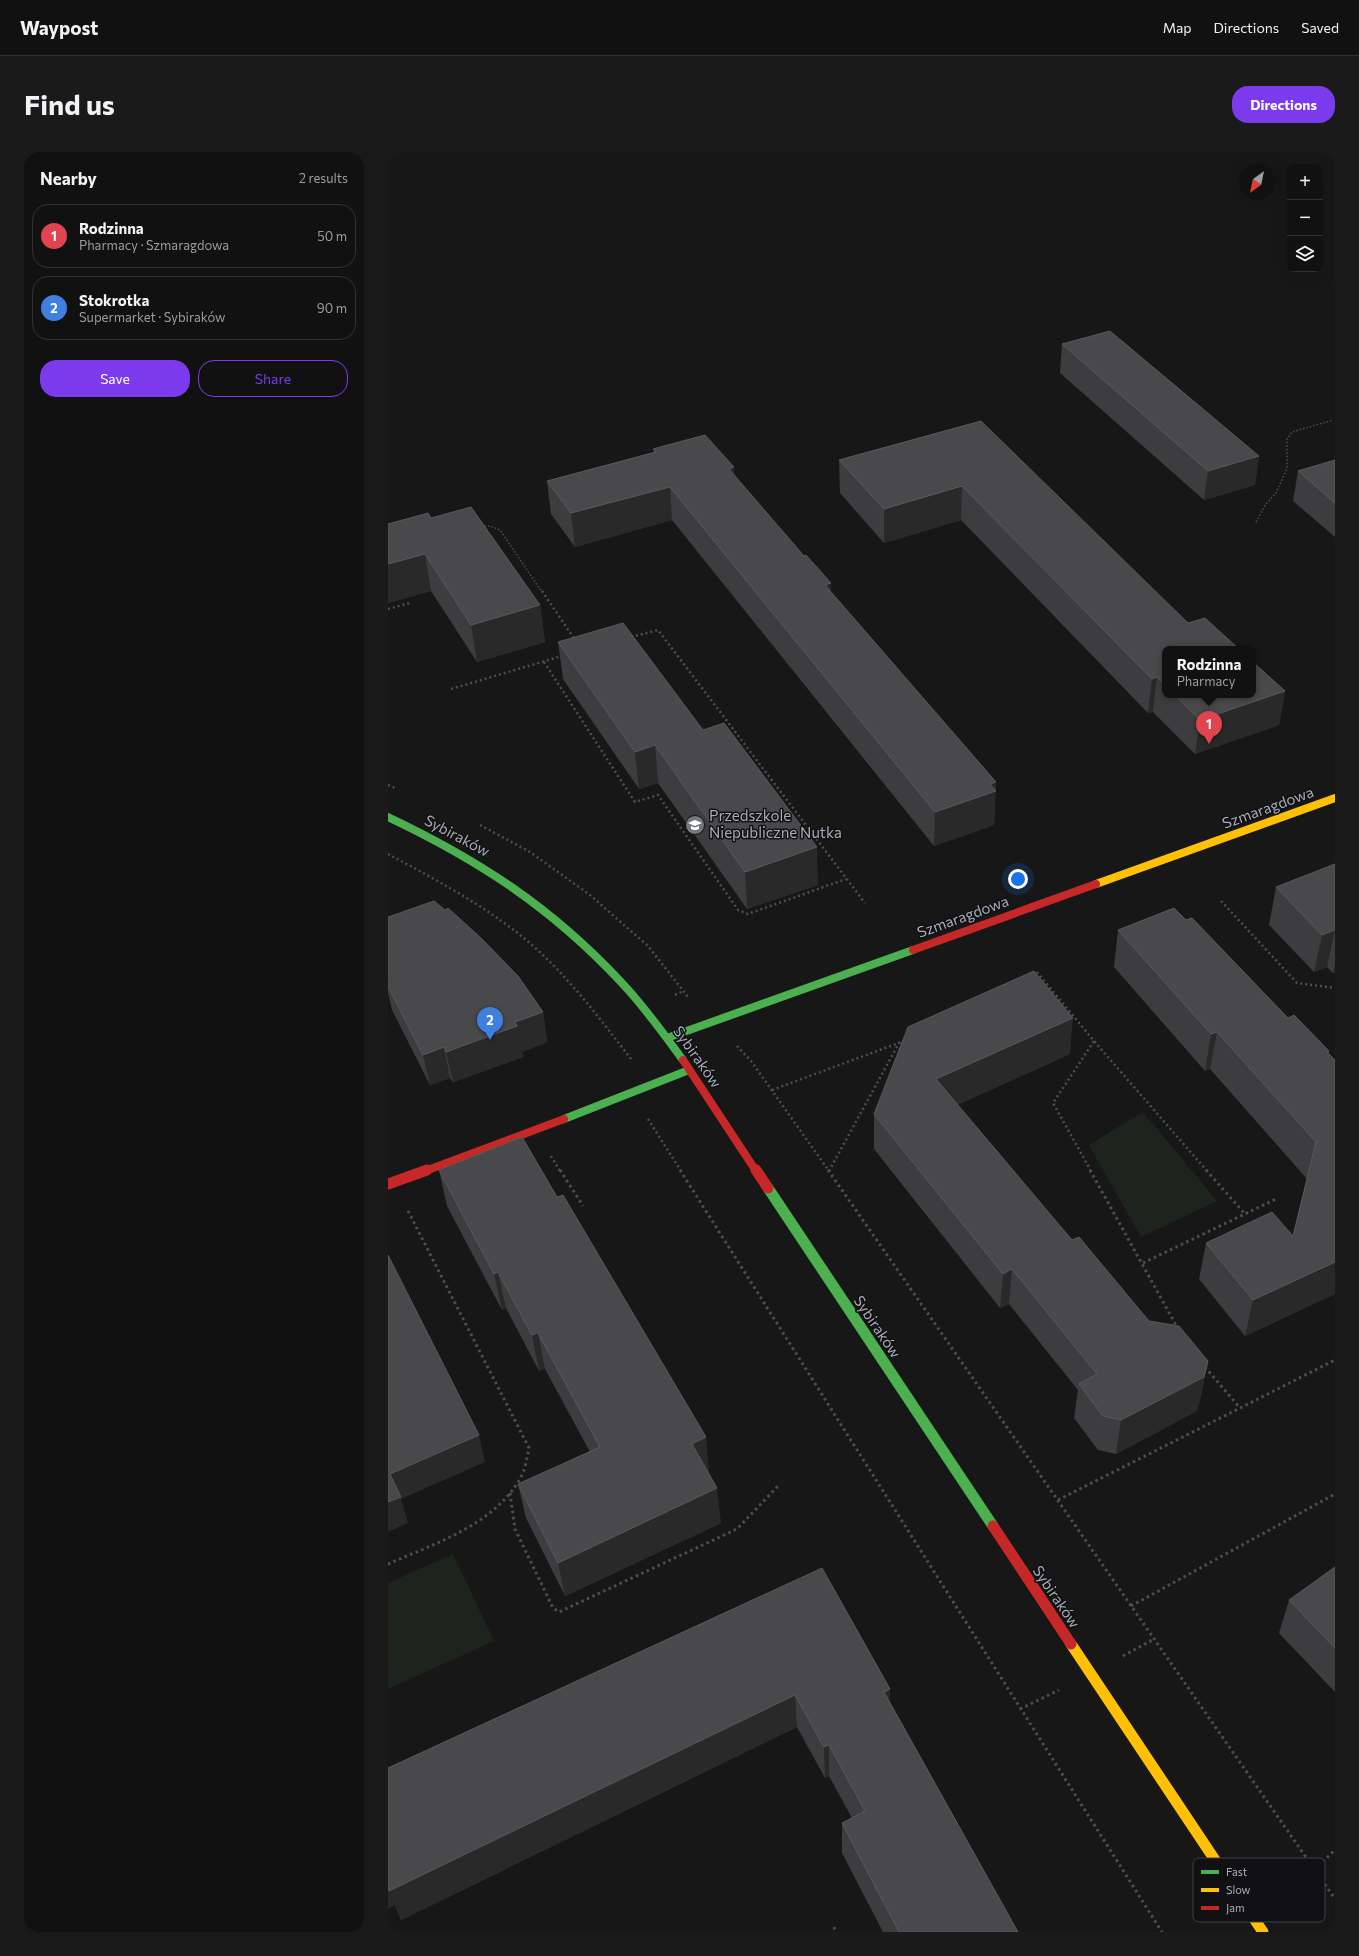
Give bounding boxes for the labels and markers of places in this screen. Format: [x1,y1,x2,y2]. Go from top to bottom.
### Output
pin: 1 [1196,711,1222,744]
place label: Przedszkole Niepubliczne Nutka [709,806,842,841]
school or university icon: Przedszkole Niepubliczne Nutka [684,814,706,836]
pin: 2 [477,1007,503,1040]

